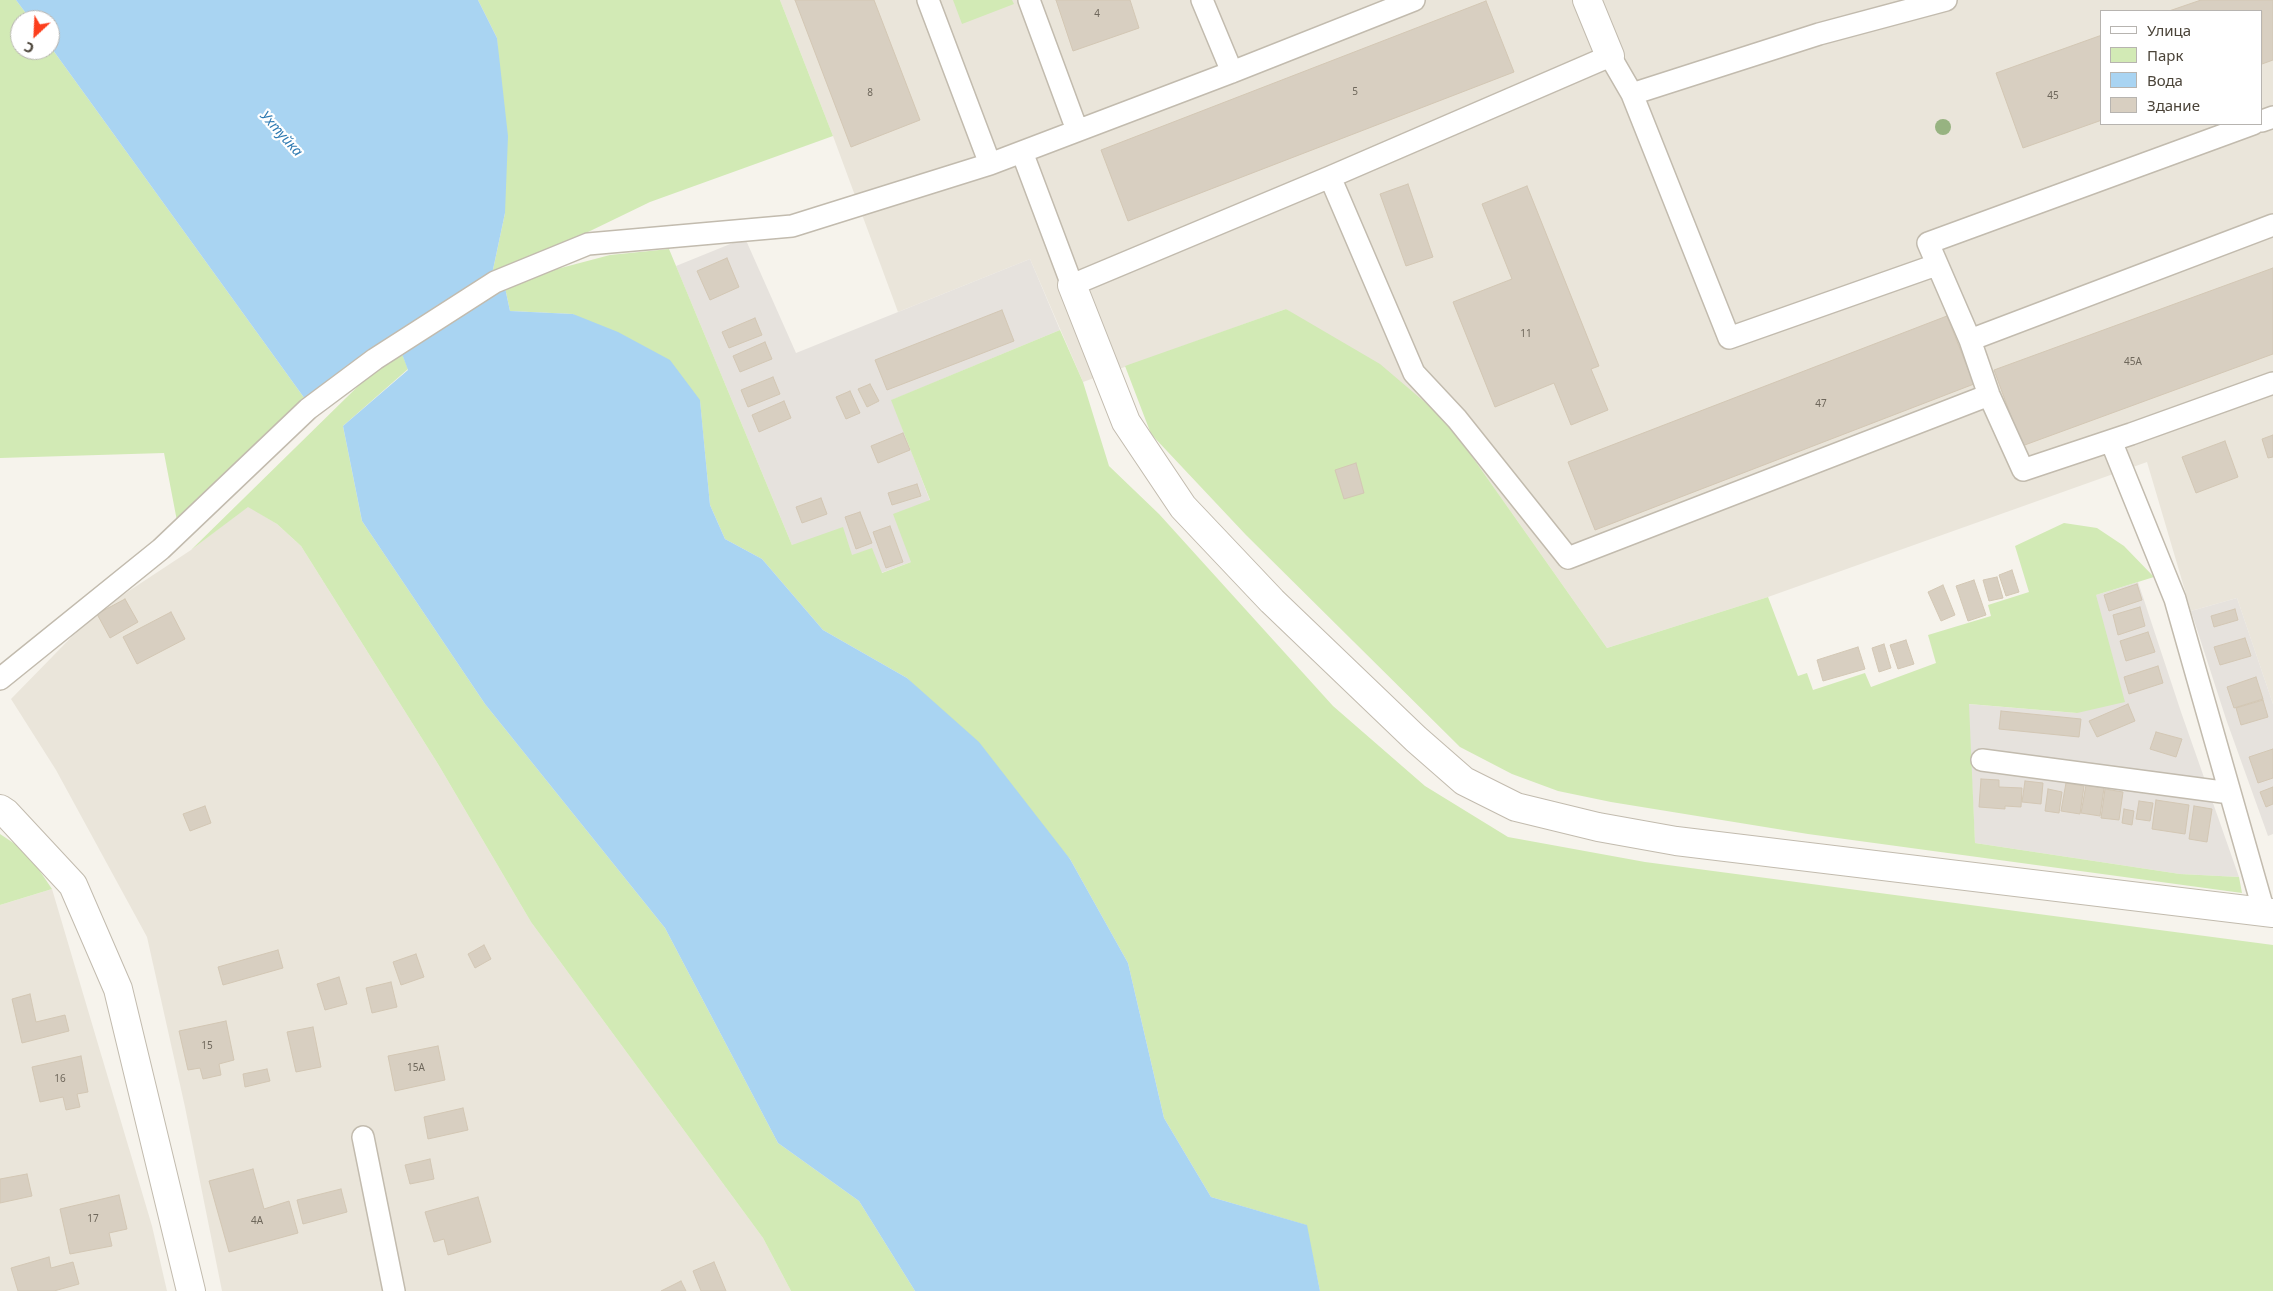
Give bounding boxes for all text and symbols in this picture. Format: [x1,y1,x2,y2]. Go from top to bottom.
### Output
house number: 4 [1094,8,1100,20]
north arrow [10,10,60,60]
legend [2100,10,2263,125]
text: Улица [2147,20,2191,40]
text: С [21,38,37,59]
text: Парк [2147,45,2183,65]
text: Вода [2147,70,2183,90]
house number: 5 [1352,86,1358,98]
house number: 8 [867,87,873,99]
house number: 45 [2047,90,2059,102]
text: Здание [2147,95,2200,115]
water label: Ухтуйка [256,108,306,160]
house number: 11 [1520,328,1532,340]
house number: 45А [2124,356,2142,368]
house number: 47 [1815,398,1827,410]
house number: 15 [201,1040,213,1052]
house number: 15А [407,1062,425,1074]
house number: 16 [54,1073,66,1085]
house number: 17 [87,1213,99,1225]
house number: 4А [251,1215,263,1227]

